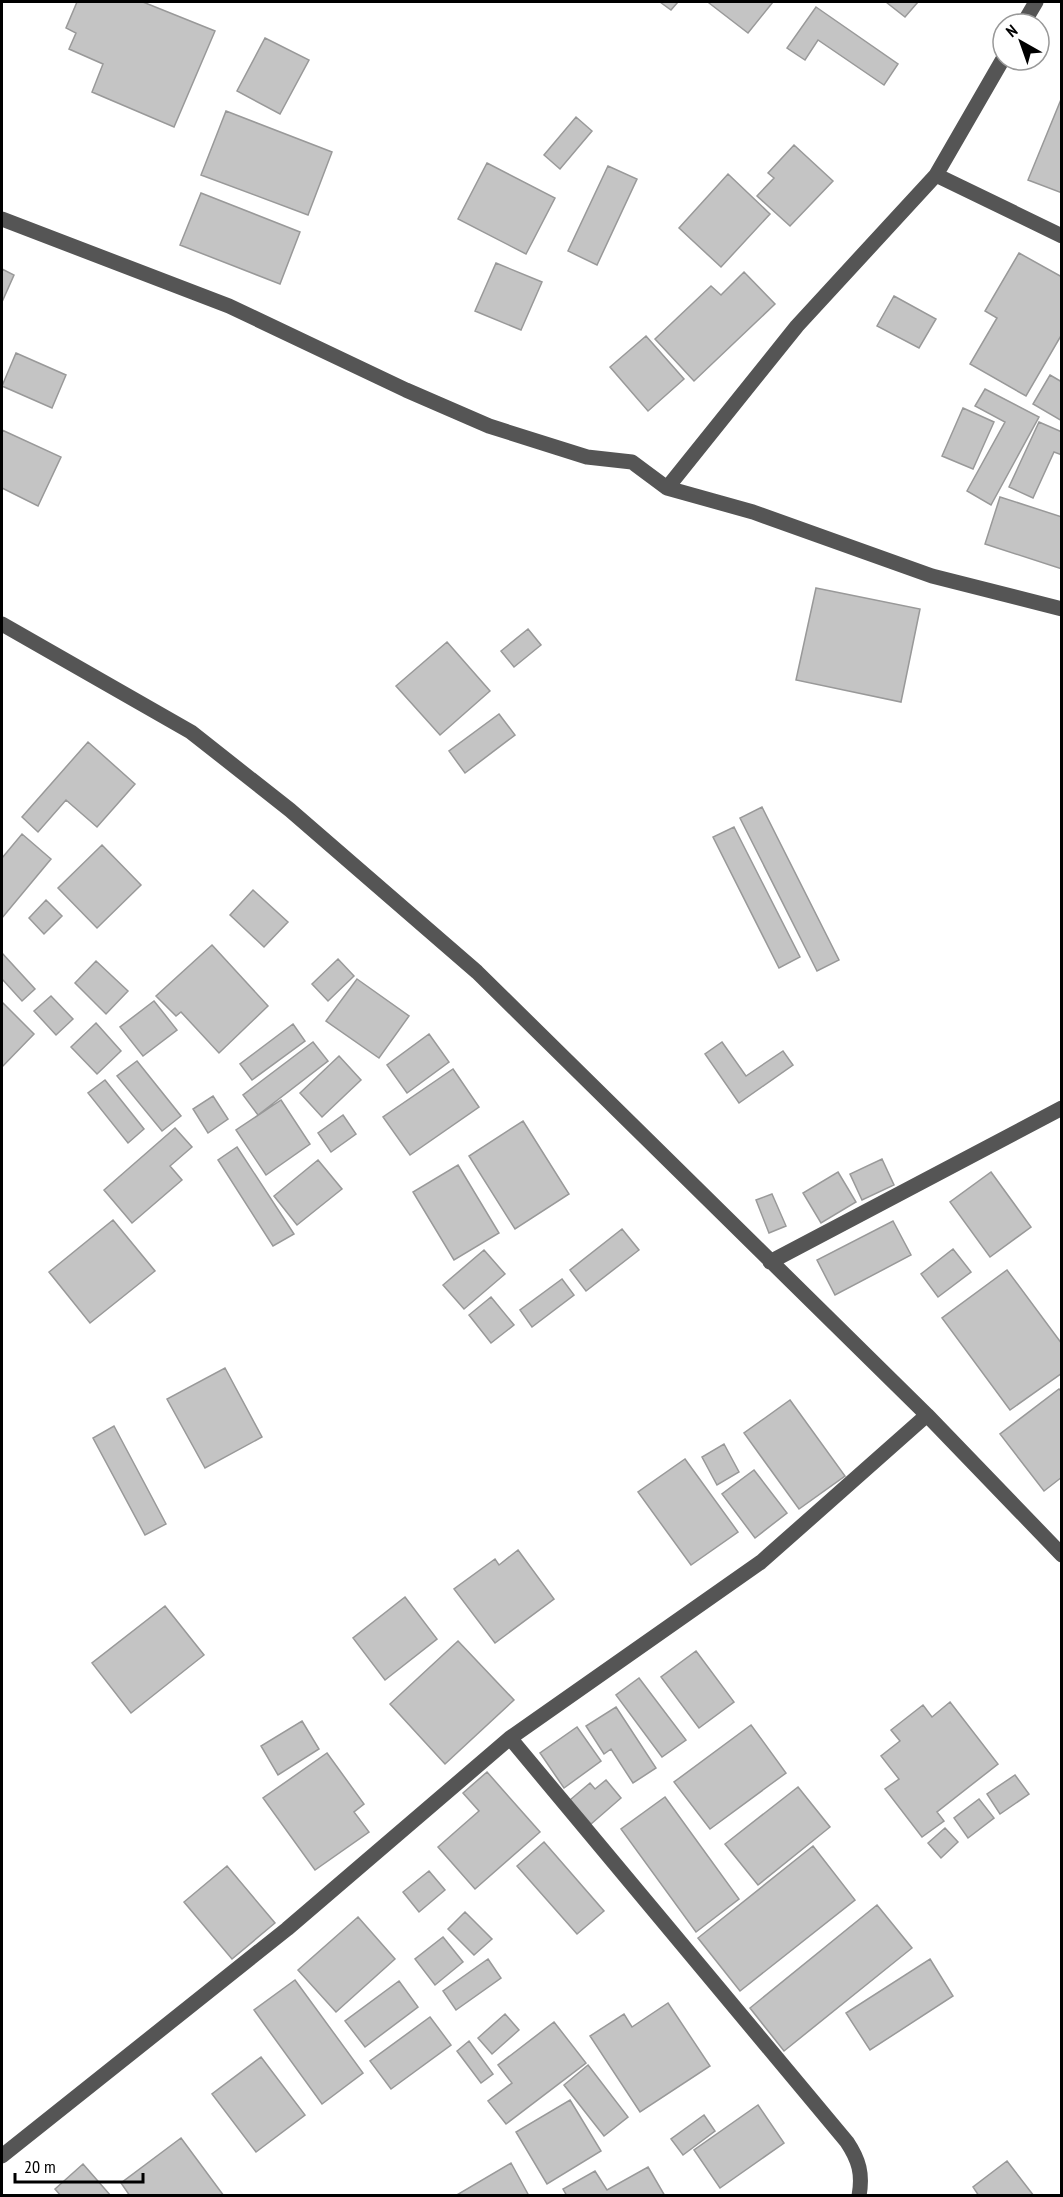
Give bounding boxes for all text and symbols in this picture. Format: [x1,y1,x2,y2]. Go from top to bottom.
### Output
north arrow [991,12,1051,72]
text: N [1002,20,1021,41]
scale bar [15,2146,142,2184]
text: 20 m [24,2155,56,2178]

